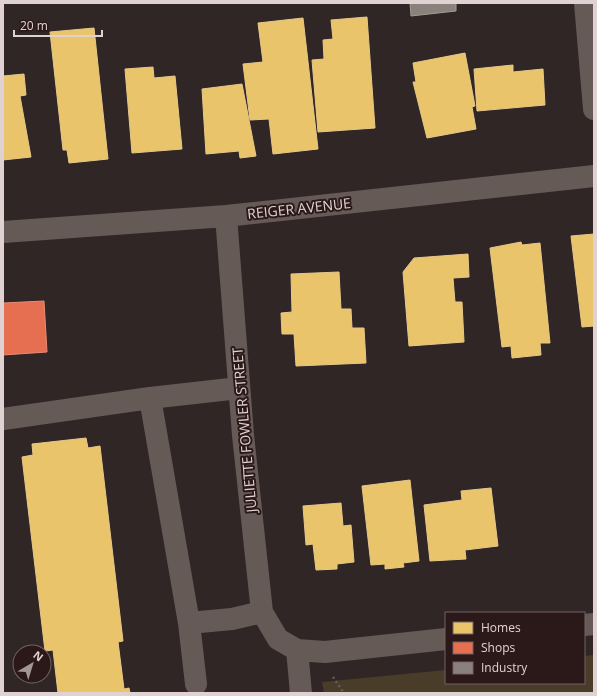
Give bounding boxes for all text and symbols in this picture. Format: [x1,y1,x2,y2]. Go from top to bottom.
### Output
scale bar [14,12,102,38]
text: 20 m [20,17,48,34]
street label: REIGER AVENUE [246,193,352,223]
street label: JULIETTE FOWLER STREET [227,346,261,515]
legend [445,612,585,684]
text: Homes [481,619,521,636]
text: Shops [481,639,516,656]
north arrow [12,644,52,684]
text: N [30,647,47,664]
text: Industry [481,659,528,676]

